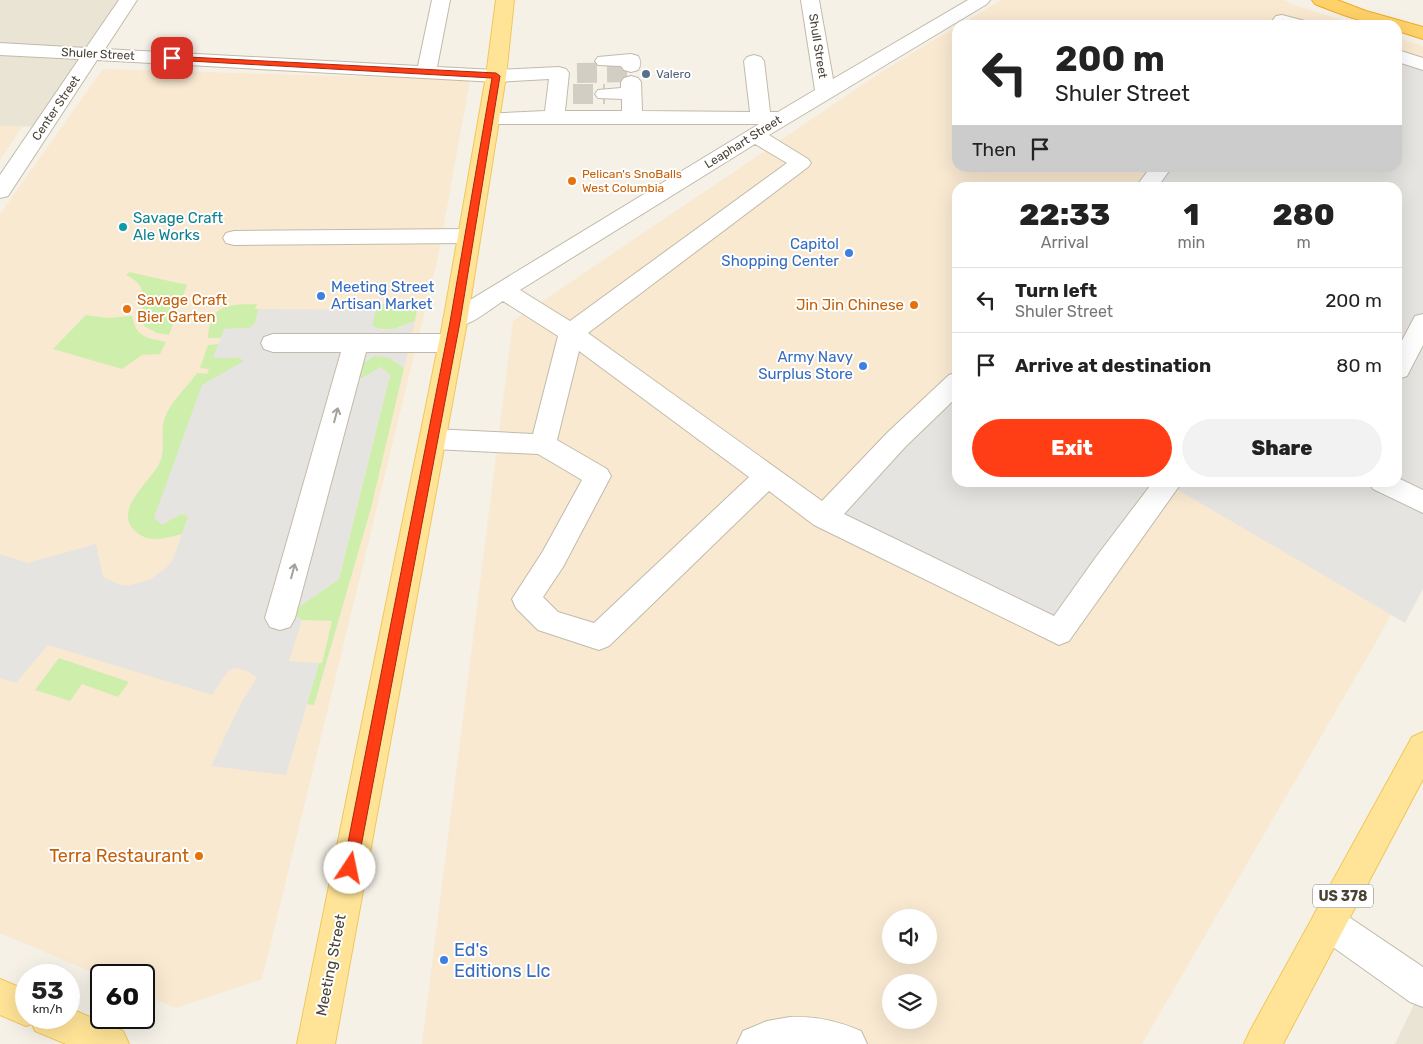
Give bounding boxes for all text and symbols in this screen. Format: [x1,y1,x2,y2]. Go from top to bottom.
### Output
street label: Shull Street [806,13,830,80]
pin [151,37,193,79]
text: 200 m [1055,38,1165,80]
icon: left [972,40,1037,105]
icon: arrive [158,44,186,72]
street label: Shuler Street [61,45,135,63]
place label: Valero [656,67,691,81]
marker: Valero [640,68,652,80]
street label: Center Street [29,73,83,143]
text: Shuler Street [1055,80,1190,107]
street label: Leaphart Street [702,113,784,171]
icon: arrive [1026,135,1054,163]
text: Then [972,138,1016,161]
place label: Pelican's SnoBalls West Columbia [582,167,682,195]
marker: Pelican's SnoBalls West Columbia [566,175,578,187]
text: 22:33 [1019,197,1110,233]
text: 1 [1183,197,1199,233]
text: 280 [1273,197,1335,233]
place label: Savage Craft Ale Works [133,209,223,244]
marker: Savage Craft Ale Works [117,221,129,233]
text: Arrival [1041,233,1089,252]
text: min [1177,233,1205,252]
text: m [1297,233,1311,252]
place label: Capitol Shopping Center [721,235,839,270]
marker: Capitol Shopping Center [843,247,855,259]
place label: Meeting Street Artisan Market [331,278,434,313]
text: Turn left [1015,279,1097,302]
icon: left [972,286,1000,314]
text: 200 m [1325,289,1382,312]
marker: Meeting Street Artisan Market [315,290,327,302]
place label: Savage Craft Bier Garten [137,291,227,326]
place label: Jin Jin Chinese [796,296,904,314]
marker: Jin Jin Chinese [908,299,920,311]
text: Shuler Street [1015,302,1113,321]
marker: Savage Craft Bier Garten [121,303,133,315]
place label: Army Navy Surplus Store [758,348,853,383]
icon: arrive [972,351,1000,379]
text: Arrive at destination [1015,354,1211,377]
text: 80 m [1336,354,1382,377]
marker: Army Navy Surplus Store [857,360,869,372]
one-way arrow [332,407,341,423]
button: Exit [972,419,1172,477]
button: Share [1182,419,1382,477]
one-way arrow [289,564,298,580]
position arrow [323,841,375,893]
place label: Terra Restaurant [49,845,189,867]
marker: Terra Restaurant [193,850,205,862]
road number: US 378 [1313,884,1373,908]
map controls [882,909,937,1029]
button: sound [882,909,937,964]
street label: Meeting Street [312,912,350,1017]
place label: Ed's Editions Llc [454,939,551,982]
marker: Ed's Editions Llc [438,954,450,966]
speed limit sign: 60 [90,964,155,1029]
button: layers [882,974,937,1029]
text: 53 [31,976,64,1005]
text: km/h [33,1002,62,1016]

